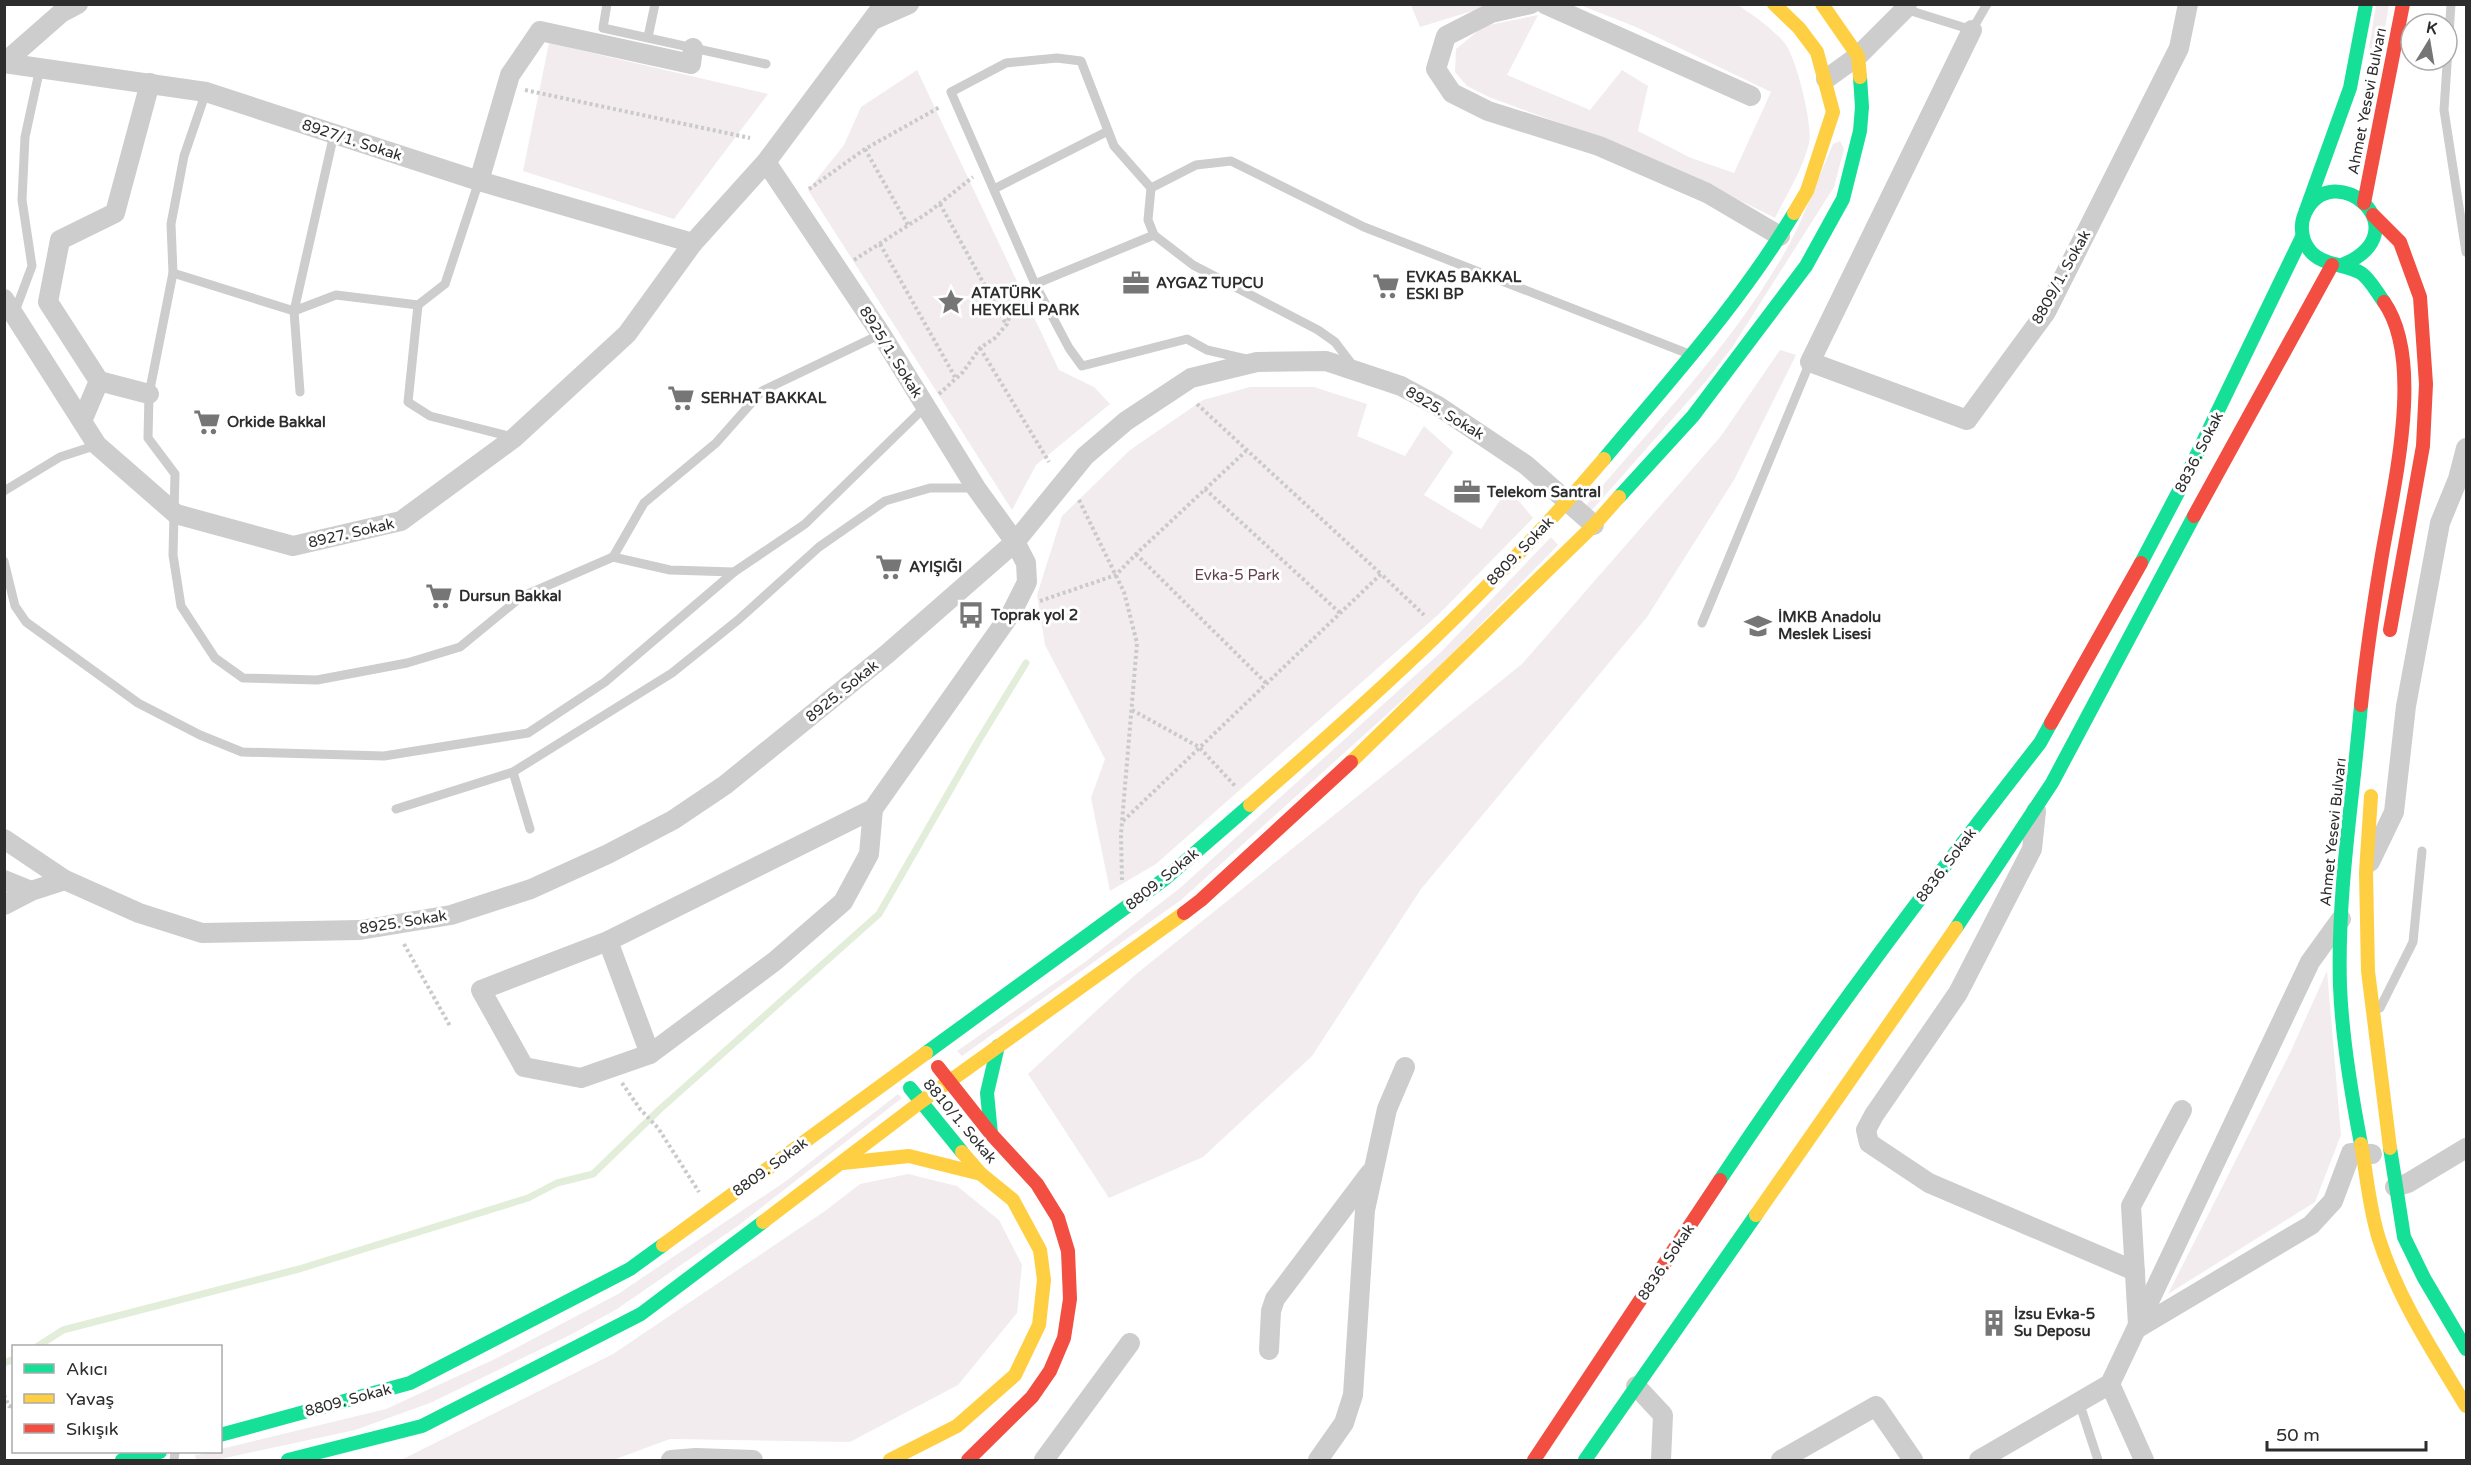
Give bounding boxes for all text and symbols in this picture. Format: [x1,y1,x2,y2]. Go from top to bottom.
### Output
north arrow [2399,12,2459,72]
text: K [2424,17,2439,39]
street label: Ahmet Yesevi Bulvarı [2344,26,2390,176]
street label: 8927/1. Sokak [300,115,404,165]
street label: 8809/1. Sokak [2028,227,2094,327]
office icon: AYGAZ TUPCU [1121,268,1151,298]
place label: EVKA5 BAKKAL ESKI BP [1406,268,1522,303]
supermarket icon: EVKA5 BAKKAL ESKI BP [1371,271,1401,301]
place label: AYGAZ TUPCU [1156,274,1264,292]
place label: ATATÜRK HEYKELİ PARK [971,284,1079,319]
place icon: ATATÜRK HEYKELİ PARK [936,287,966,317]
street label: 8925/1. Sokak [856,303,926,401]
supermarket icon: SERHAT BAKKAL [666,383,696,413]
street label: 8925. Sokak [1403,383,1487,443]
place label: SERHAT BAKKAL [701,389,827,407]
supermarket icon: Orkide Bakkal [192,407,222,437]
street label: 8836. Sokak [2171,408,2227,496]
place label: Orkide Bakkal [227,413,326,431]
office icon: Telekom Santral [1452,477,1482,507]
place label: Telekom Santral [1486,483,1601,501]
street label: 8809. Sokak [1483,513,1557,589]
street label: 8927. Sokak [306,514,396,552]
supermarket icon: AYIŞIĞI [874,552,904,582]
place label: AYIŞIĞI [909,558,962,577]
park label: Evka-5 Park [1194,566,1280,584]
supermarket icon: Dursun Bakkal [424,581,454,611]
place label: Dursun Bakkal [459,587,562,605]
bus stop icon: Toprak yol 2 [956,600,986,630]
place label: Toprak yol 2 [990,606,1078,625]
place label: İMKB Anadolu Meslek Lisesi [1778,608,1881,643]
school or university icon: İMKB Anadolu Meslek Lisesi [1743,611,1773,641]
street label: 8925. Sokak [802,656,882,726]
street label: Ahmet Yesevi Bulvarı [2316,757,2350,907]
street label: 8836. Sokak [1912,824,1980,906]
street label: 8809. Sokak [1122,844,1202,914]
street label: 8925. Sokak [358,906,448,938]
street label: 8810/1. Sokak [920,1075,1000,1167]
street label: 8809. Sokak [729,1134,811,1200]
street label: 8836. Sokak [1634,1220,1698,1304]
place label: İzsu Evka-5 Su Deposu [2014,1305,2095,1341]
building icon: İzsu Evka-5 Su Deposu [1979,1308,2009,1338]
legend [12,1345,222,1453]
text: Akıcı [66,1358,108,1380]
street label: 8809. Sokak [303,1380,393,1420]
text: Yavaş [66,1388,114,1410]
scale bar [2267,1414,2426,1452]
text: Sıkışık [66,1418,119,1440]
text: 50 m [2276,1424,2320,1446]

